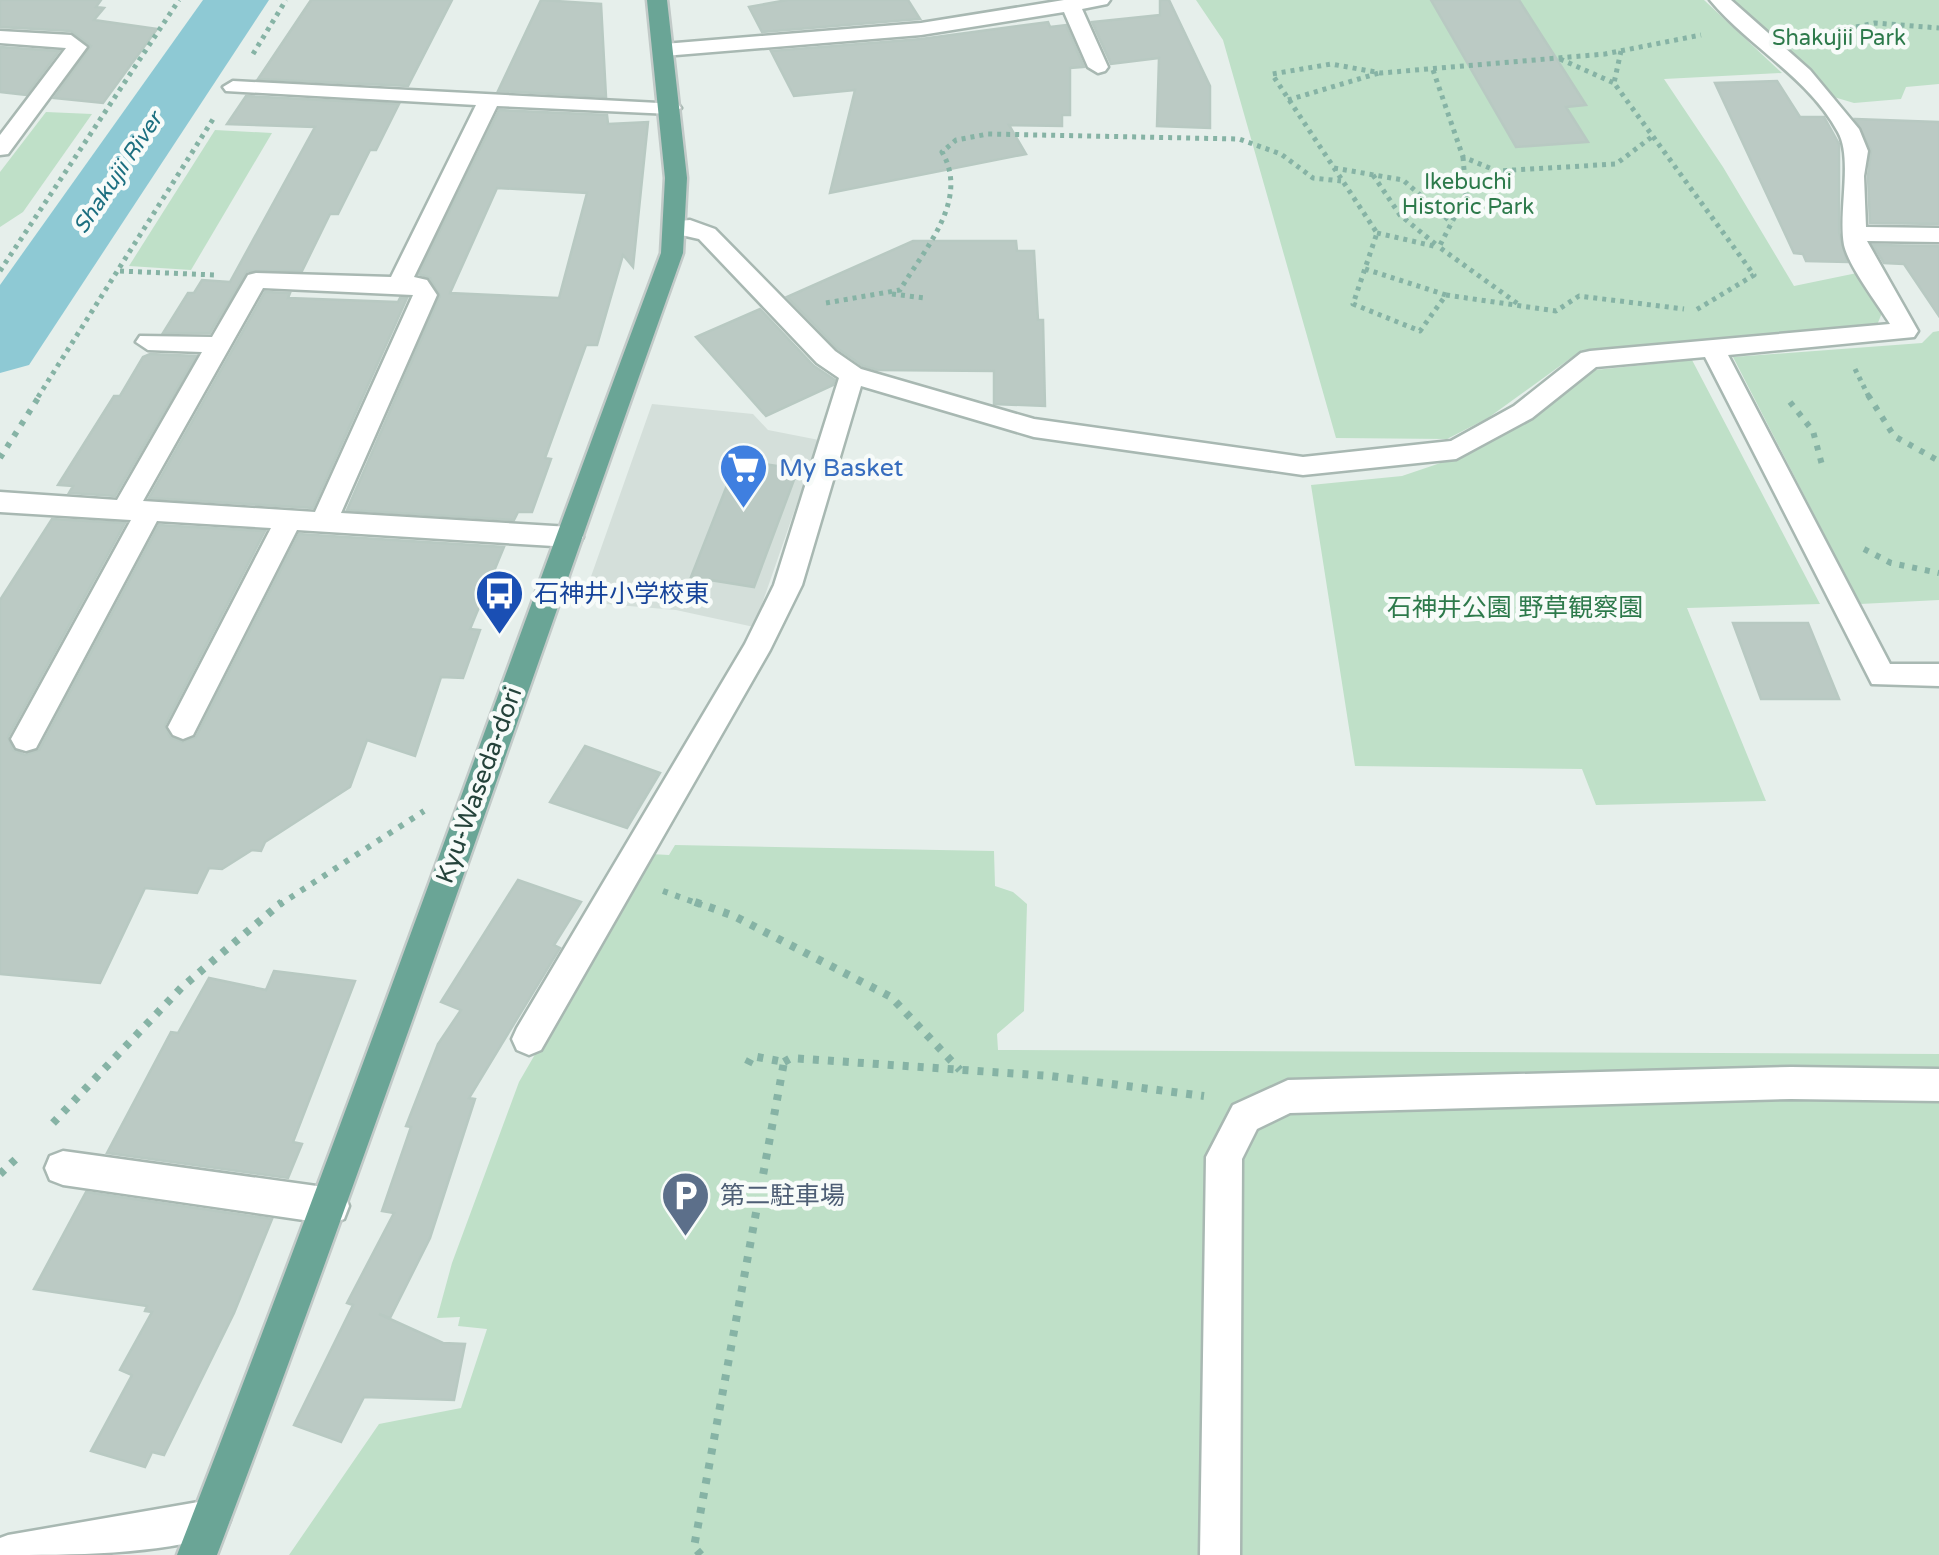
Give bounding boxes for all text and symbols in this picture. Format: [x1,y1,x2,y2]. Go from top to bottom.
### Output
park label: Shakujii Park [1772,25,1906,51]
water label: Shakujii River [68,105,169,238]
park label: Ikebuchi Historic Park [1402,169,1534,220]
supermarket icon: My Basket [718,442,770,510]
place label: My Basket [779,453,904,483]
bus stop icon: 石神井小学校東 [473,568,525,636]
place label: 石神井小学校東 [534,579,709,609]
park label: 石神井公園 野草観察園 [1387,593,1643,623]
street label: Kyu-Waseda-dori [430,683,528,887]
parking icon: 第二駐車場 [659,1170,711,1238]
place label: 第二駐車場 [720,1181,845,1211]

